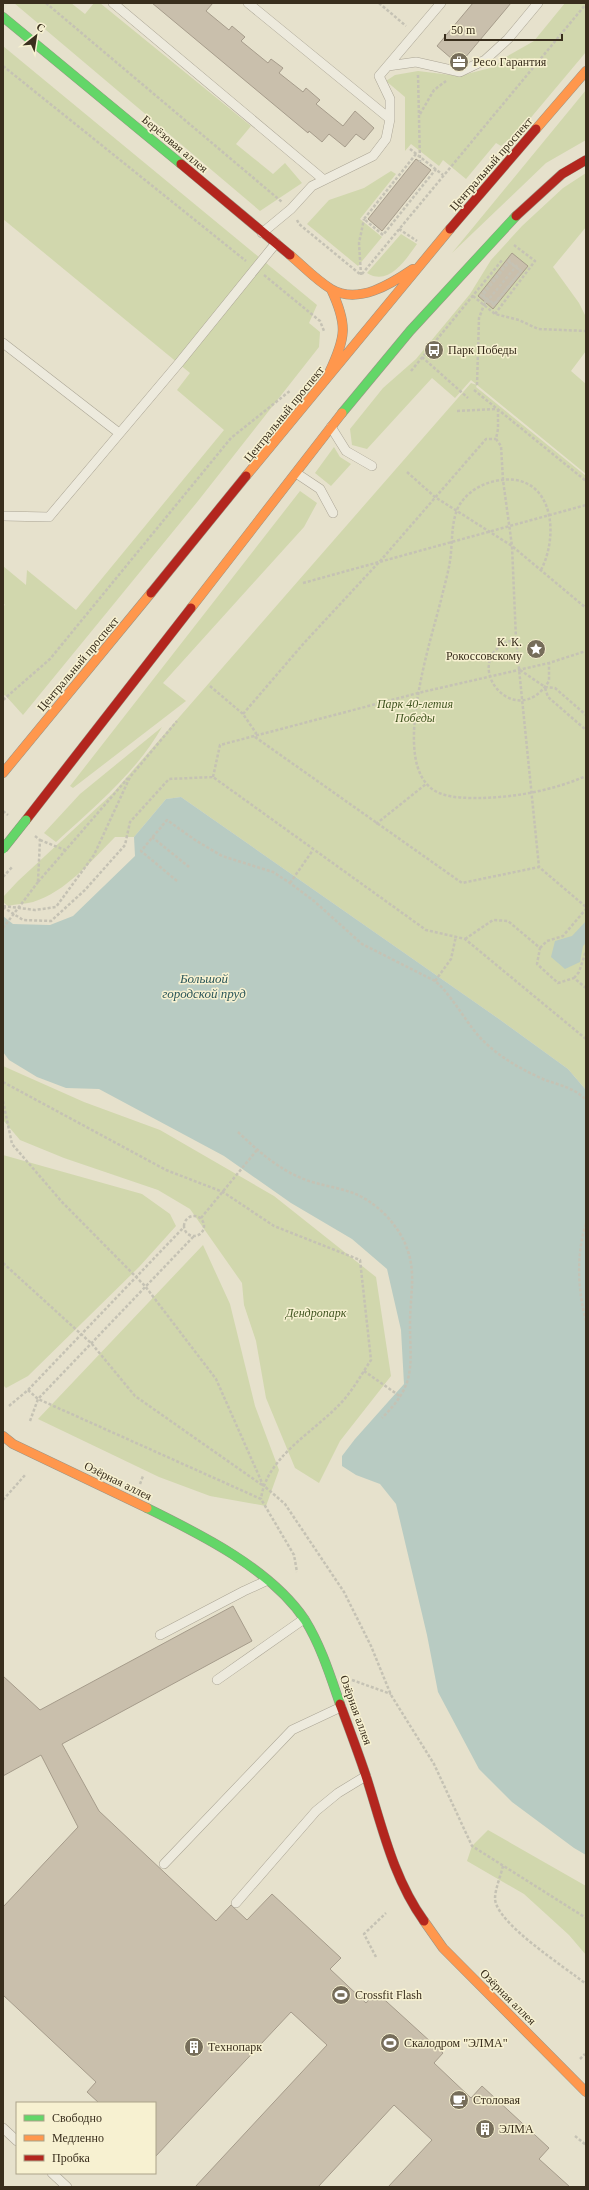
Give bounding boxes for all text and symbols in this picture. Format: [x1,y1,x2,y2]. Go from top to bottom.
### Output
north arrow [16,16,56,56]
scale bar [445,16,562,42]
text: С [35,20,47,35]
text: 50 m [451,23,476,37]
office icon: Ресо Гарантия [448,51,470,73]
place label: Ресо Гарантия [473,55,547,69]
street label: Берёзовая аллея [139,112,211,176]
street label: Центральный проспект [447,114,536,214]
bus stop icon: Парк Победы [423,339,445,361]
place label: Парк Победы [448,343,517,357]
street label: Центральный проспект [241,363,327,465]
street label: Центральный проспект [34,613,122,714]
place label: К. К. Рокоссовскому [446,635,522,663]
place icon: К. К. Рокоссовскому [525,638,547,660]
park label: Парк 40-летия Победы [376,697,454,725]
water label: Большой городской пруд [162,971,246,1001]
park label: Дендропарк [285,1306,347,1320]
street label: Озёрная аллея [82,1459,154,1504]
street label: Озёрная аллея [337,1673,375,1747]
street label: Озёрная аллея [477,1966,539,2028]
sports icon: Crossfit Flash [330,1984,352,2006]
place label: Crossfit Flash [355,1988,422,2002]
sports icon: Скалодром "ЭЛМА" [379,2032,401,2054]
building icon: Технопарк [183,2036,205,2058]
place label: Скалодром "ЭЛМА" [404,2036,508,2050]
place label: Технопарк [208,2040,262,2054]
cafe icon: Столовая [448,2089,470,2111]
place label: Столовая [473,2093,521,2107]
legend [16,2102,156,2174]
text: Свободно [52,2111,102,2125]
building icon: ЭЛМА [474,2118,496,2140]
place label: ЭЛМА [499,2122,534,2136]
text: Медленно [52,2131,104,2145]
text: Пробка [52,2151,90,2165]

